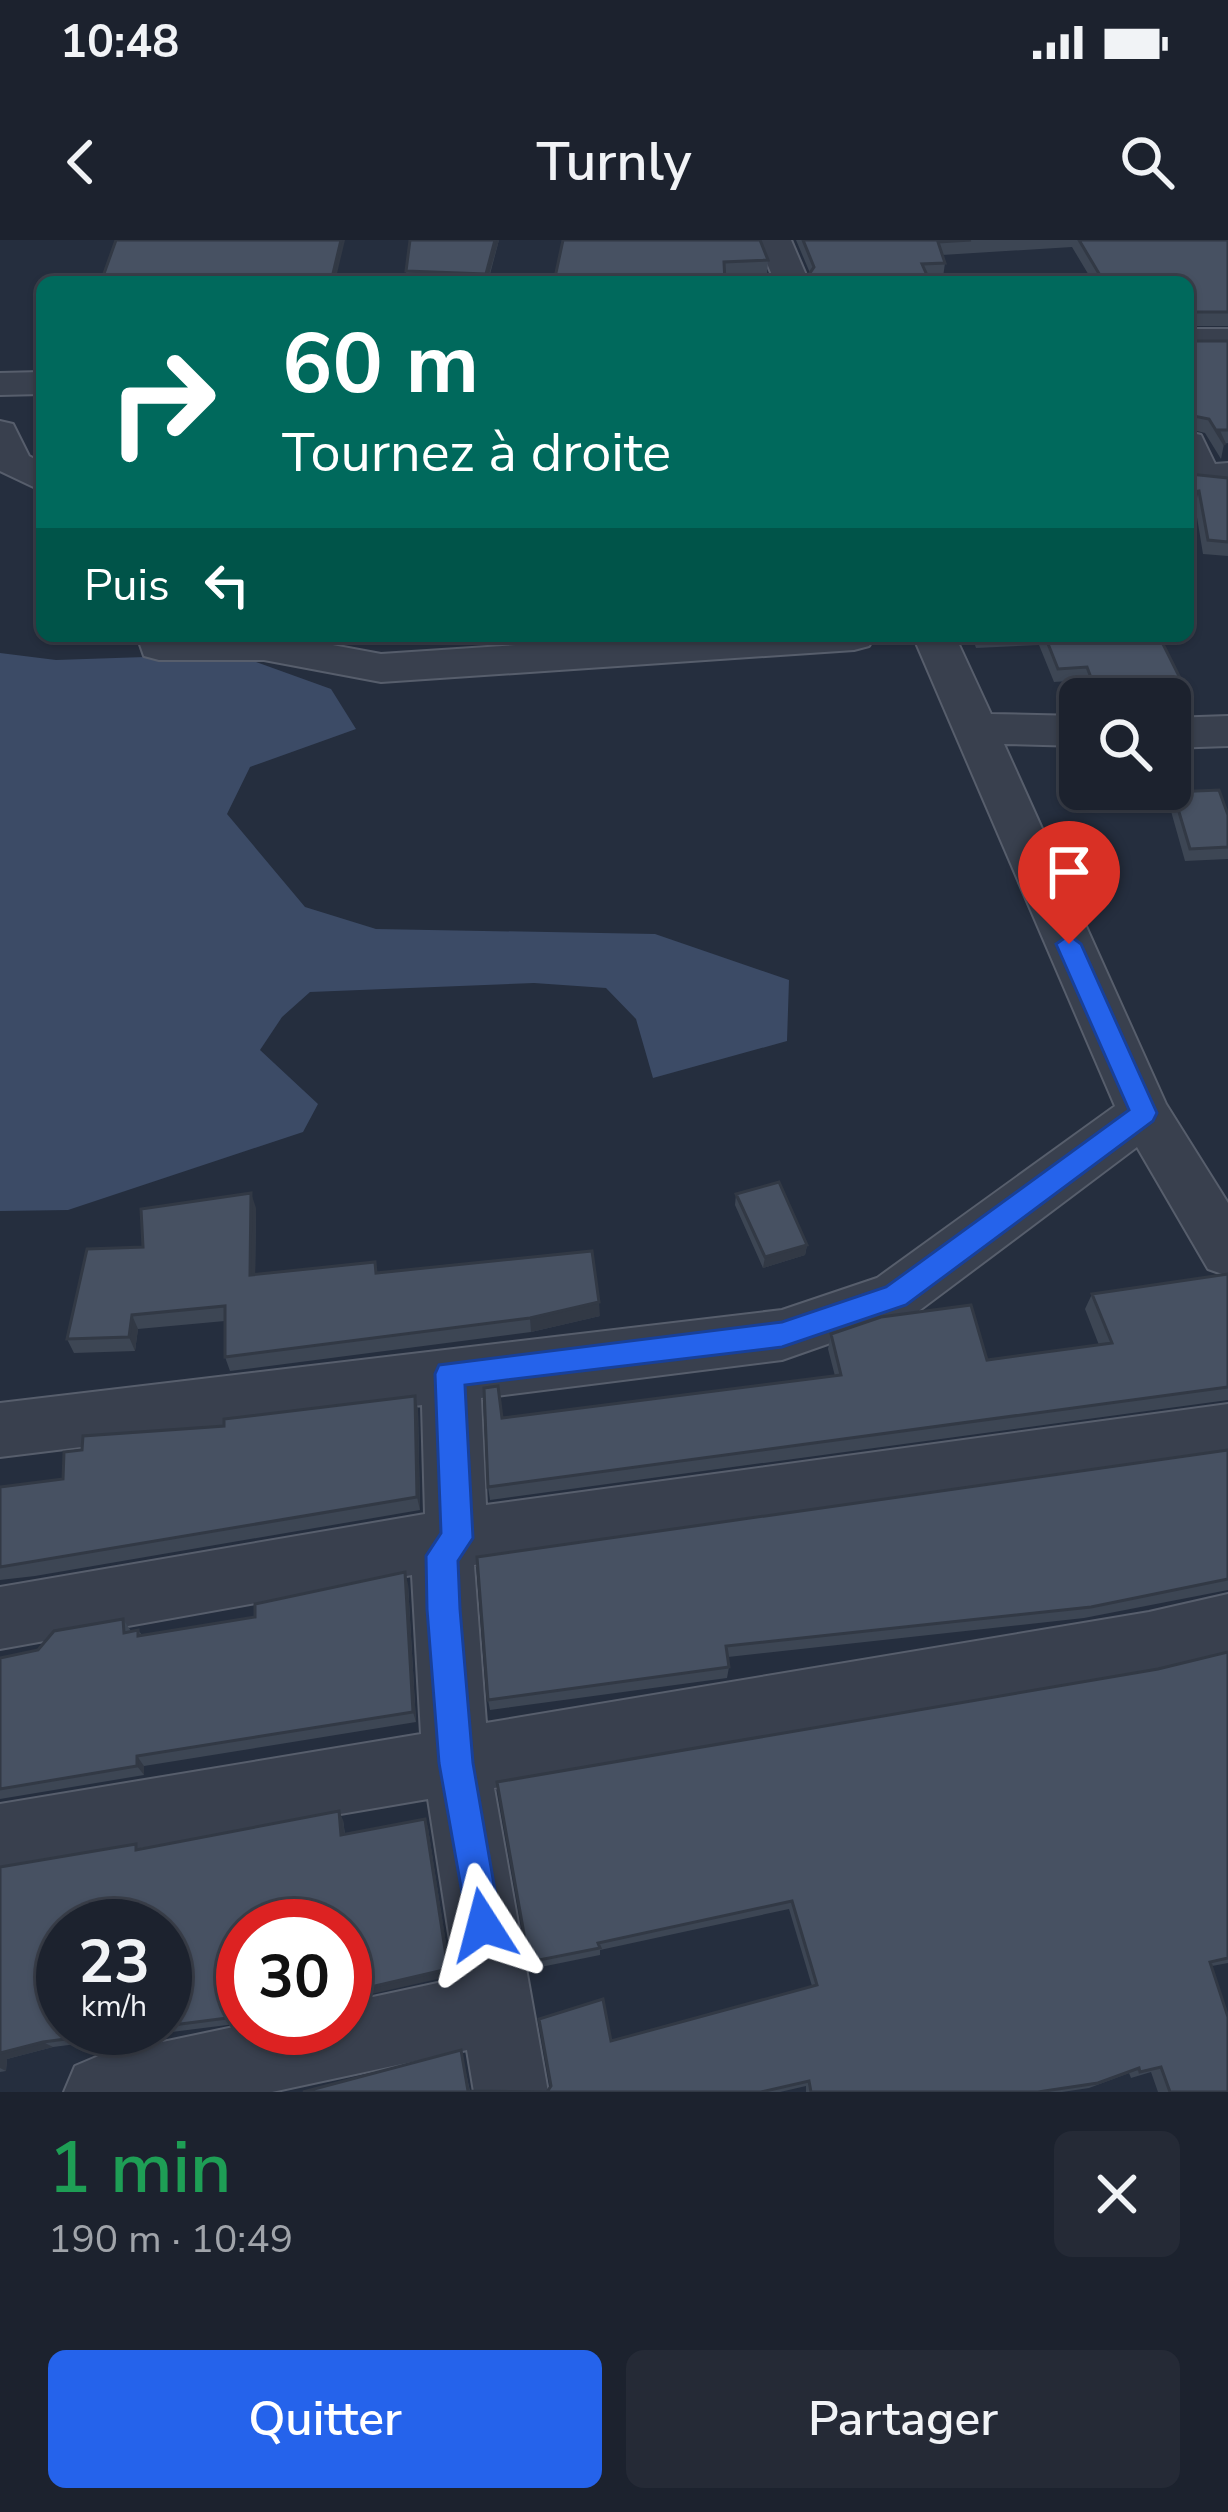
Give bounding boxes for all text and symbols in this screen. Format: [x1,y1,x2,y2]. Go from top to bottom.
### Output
text: 10:48 [60,12,179,73]
text: Turnly [537,125,691,199]
icon: back [48,129,114,195]
icon: search [1114,129,1180,195]
text: 60 m [282,307,479,422]
icon: right [84,324,240,480]
text: Tournez à droite [282,416,671,490]
icon: left [194,552,260,618]
text: Puis [84,555,170,616]
map controls [1059,678,1191,810]
button: search [1059,678,1191,810]
pin [1018,821,1120,944]
icon: arrive [1036,839,1102,905]
position arrow [420,1862,546,1988]
speed limit sign: 30 [216,1899,372,2055]
text: 23 [78,1921,150,2003]
text: km/h [81,1986,147,2027]
text: 1 min [48,2119,231,2217]
button: close [1054,2131,1180,2257]
text: 190 m · 10:49 [48,2213,293,2266]
button: Quitter [48,2350,602,2488]
button: Partager [626,2350,1180,2488]

